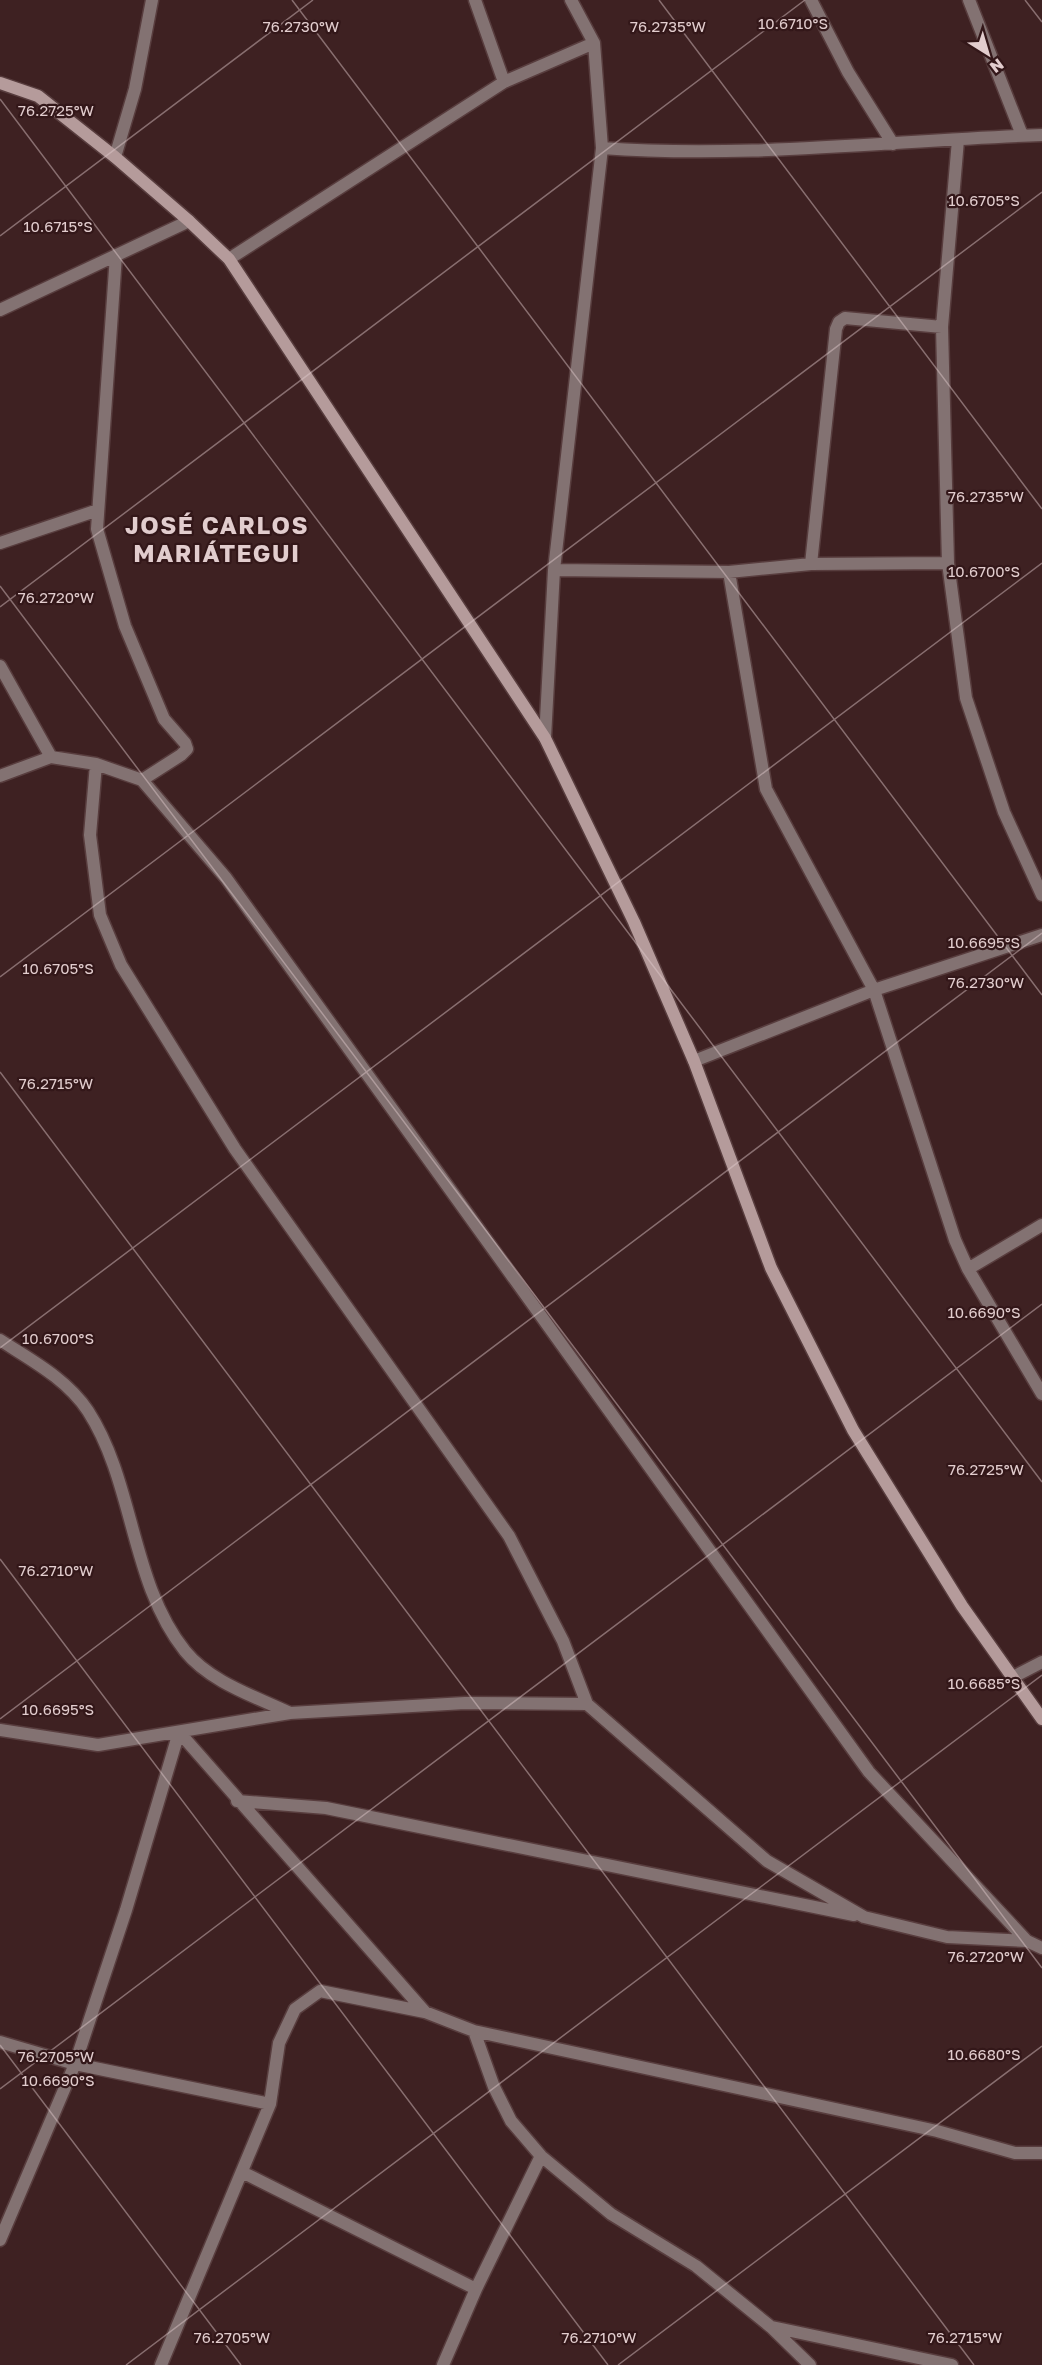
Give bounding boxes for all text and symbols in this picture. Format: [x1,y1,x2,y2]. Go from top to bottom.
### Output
text: 10.6710°S [758,14,828,32]
text: 76.2730°W [263,17,339,35]
text: 76.2735°W [630,17,706,35]
north arrow [958,24,1018,84]
text: N [986,54,1008,78]
text: 76.2725°W [18,101,94,119]
text: 10.6705°S [948,191,1020,209]
text: 10.6715°S [23,217,93,235]
text: 76.2735°W [948,487,1024,505]
district label: JOSÉ CARLOS MARIÁTEGUI [125,510,309,567]
text: 10.6700°S [948,562,1020,580]
text: 76.2720°W [18,588,94,606]
text: 10.6695°S [948,933,1020,951]
text: 10.6705°S [22,959,94,977]
text: 76.2730°W [948,973,1024,991]
text: 76.2715°W [19,1074,93,1092]
text: 10.6690°S [947,1303,1021,1321]
text: 10.6700°S [22,1329,94,1347]
text: 76.2725°W [948,1460,1024,1478]
text: 76.2710°W [18,1561,94,1579]
text: 10.6685°S [948,1674,1020,1692]
text: 10.6695°S [22,1700,94,1718]
text: 76.2720°W [948,1947,1024,1965]
text: 10.6680°S [947,2045,1021,2063]
text: 76.2705°W [18,2047,94,2065]
text: 10.6690°S [21,2071,95,2089]
text: 76.2705°W [194,2328,270,2346]
text: 76.2710°W [561,2328,637,2346]
text: 76.2715°W [928,2328,1002,2346]

